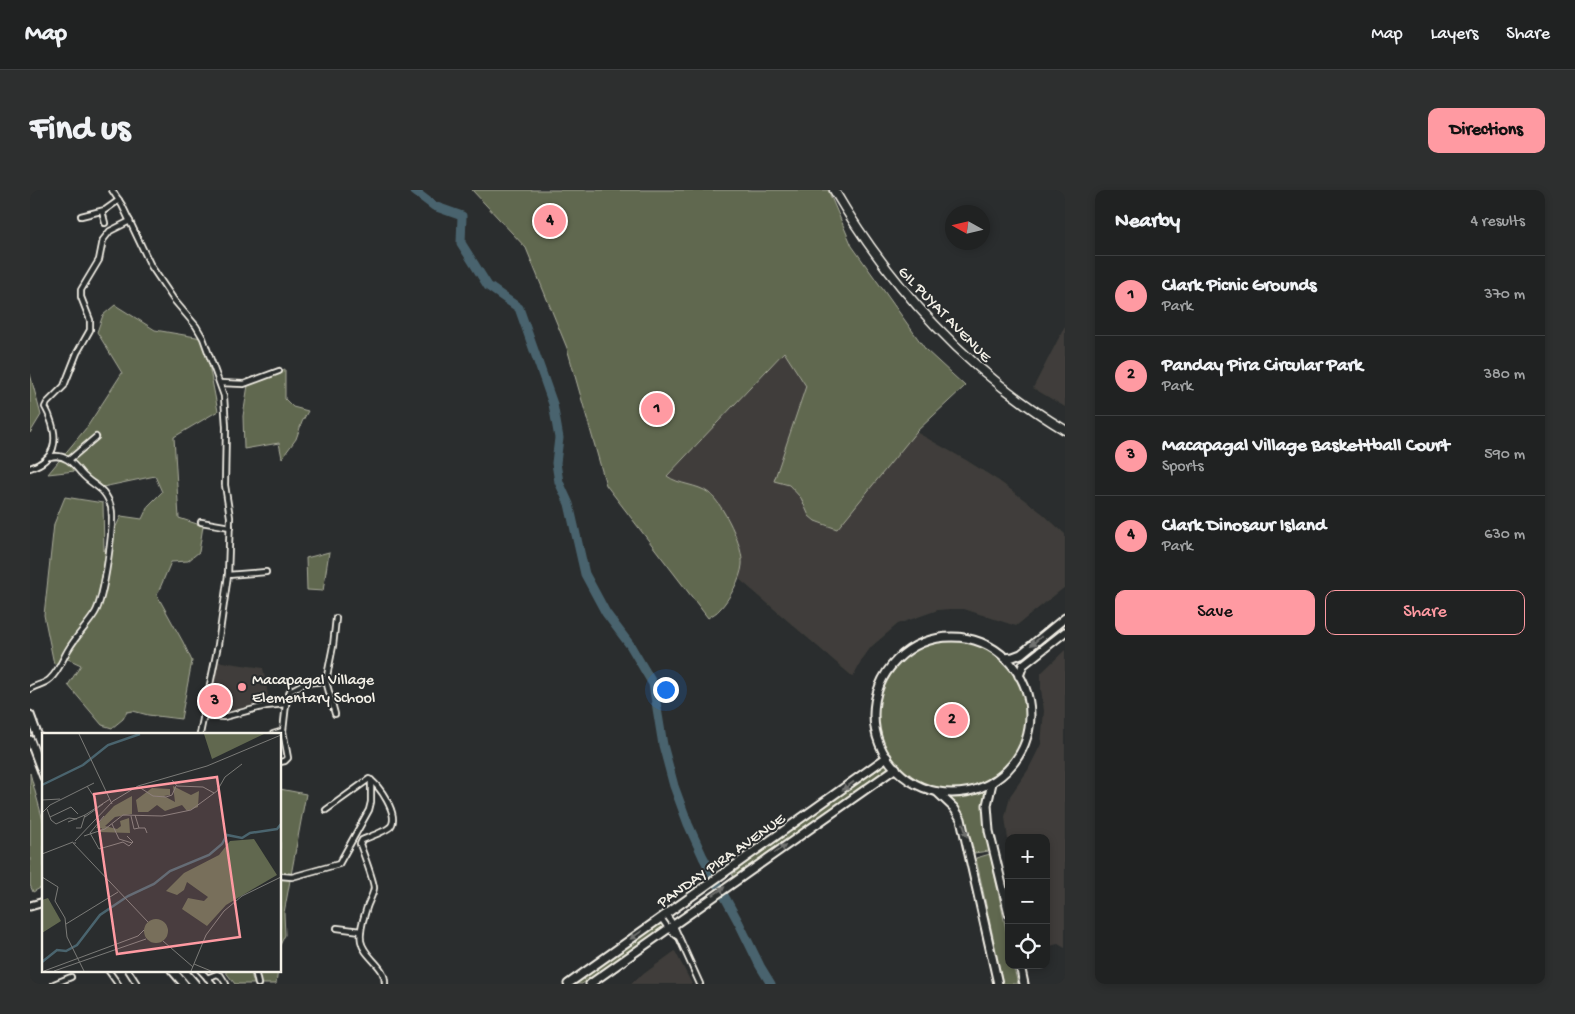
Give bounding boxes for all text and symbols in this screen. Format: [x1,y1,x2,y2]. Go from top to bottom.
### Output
text: Map [25,20,67,49]
text: Map [1371,24,1403,45]
text: Layers [1431,24,1478,45]
text: Share [1506,24,1550,45]
button: Directions [1428,108,1545,153]
text: Find us [30,110,130,151]
pin: 4 [534,202,566,240]
north arrow [945,205,990,250]
text: Nearby [1115,210,1180,235]
text: 4 results [1470,213,1525,232]
street label: GIL PUYAT AVENUE [893,263,995,368]
text: Clark Picnic Grounds [1162,275,1317,298]
text: 1 [1128,286,1134,305]
text: 370 m [1484,286,1525,305]
text: Park [1162,298,1193,317]
text: Panday Pira Circular Park [1162,355,1363,378]
text: 2 [1127,366,1135,385]
text: 380 m [1484,366,1525,385]
text: Park [1162,378,1193,397]
pin: 1 [641,390,673,428]
text: Macapagal Village Baskettball Court [1162,435,1449,458]
text: 3 [1127,446,1135,465]
text: 590 m [1484,446,1525,465]
text: Sports [1162,458,1204,477]
text: Clark Dinosaur Island [1162,515,1326,538]
text: 4 [1127,526,1135,545]
text: 630 m [1484,526,1525,545]
text: Park [1162,538,1193,557]
button: Save [1115,590,1315,635]
button: Share [1325,590,1525,635]
one-way arrow [1030,636,1043,647]
place label: Macapagal Village Elementary School [252,672,375,709]
your location [653,677,679,703]
marker: Macapagal Village Elementary School [236,681,248,693]
pin: 3 [199,682,231,720]
pin: 2 [936,701,968,739]
inset map [42,733,281,972]
one-way arrow [841,781,855,791]
street label: PANDAY PIRA AVENUE [653,810,791,914]
one-way arrow [961,823,969,838]
map controls [1005,834,1050,969]
button: + [1005,834,1050,879]
one-way arrow [773,844,787,854]
button: − [1005,879,1050,924]
one-way arrow [712,886,726,896]
button: locate [1005,924,1050,969]
one-way arrow [630,930,643,940]

